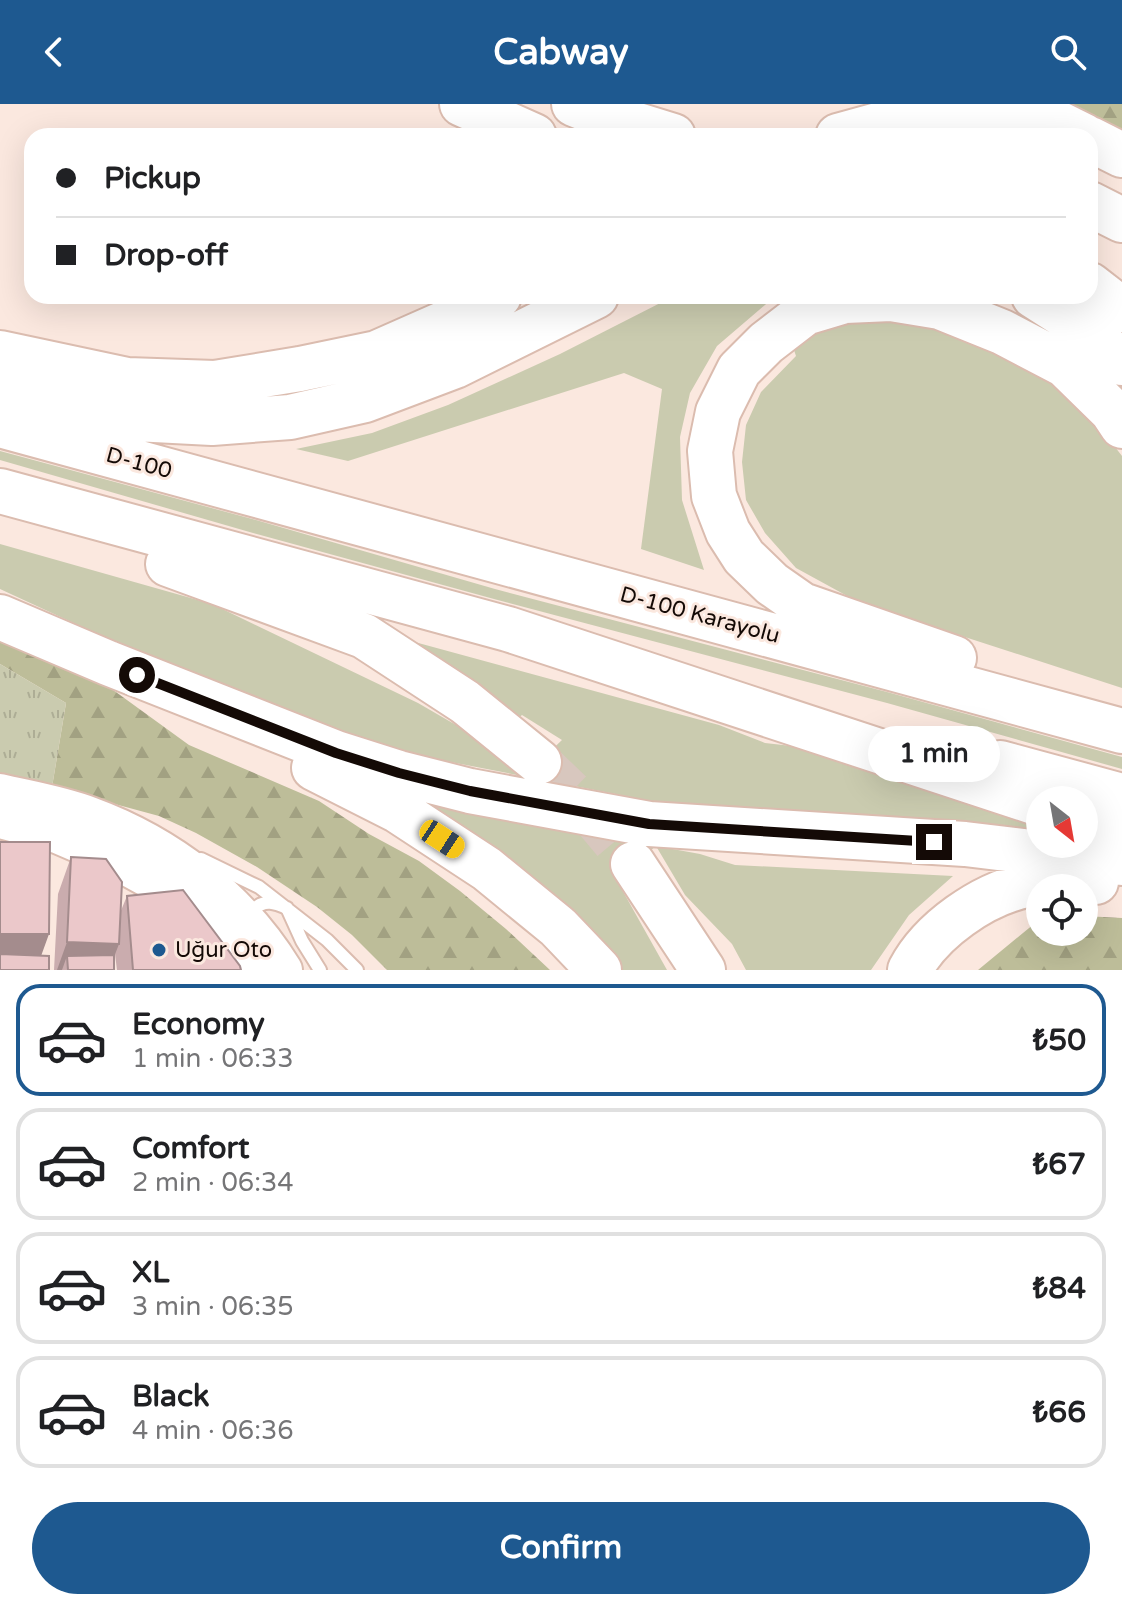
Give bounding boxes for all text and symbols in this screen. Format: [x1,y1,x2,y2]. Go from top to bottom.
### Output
icon: back [32,30,76,74]
icon: search [1046,30,1090,74]
text: Cabway [493,31,629,74]
text: Pickup [104,160,201,197]
text: Drop-off [104,237,228,274]
street label: D-100 [103,442,175,484]
street label: D-100 Karayolu [617,581,783,649]
route start [119,657,155,693]
callout: 1 min [868,726,1000,782]
text: 1 min [899,738,969,769]
north arrow [1026,786,1098,858]
map controls [1026,786,1098,946]
car [415,816,469,862]
route end [916,824,952,860]
button: locate [1026,874,1098,946]
place label: Uğur Oto [175,937,272,963]
marker: Uğur Oto [150,941,168,959]
icon: car [36,1004,108,1076]
text: Economy [132,1006,265,1043]
text: ₺50 [1032,1022,1086,1059]
text: 1 min · 06:33 [132,1043,294,1074]
icon: car [36,1128,108,1200]
text: Comfort [132,1130,250,1167]
text: ₺67 [1032,1146,1086,1183]
text: 2 min · 06:34 [132,1167,294,1198]
icon: car [36,1252,108,1324]
text: XL [132,1254,169,1291]
text: ₺84 [1032,1270,1086,1307]
text: 3 min · 06:35 [132,1291,294,1322]
icon: car [36,1376,108,1448]
text: Black [132,1378,209,1415]
text: ₺66 [1032,1394,1086,1431]
text: 4 min · 06:36 [132,1415,294,1446]
button: Confirm [32,1502,1090,1594]

